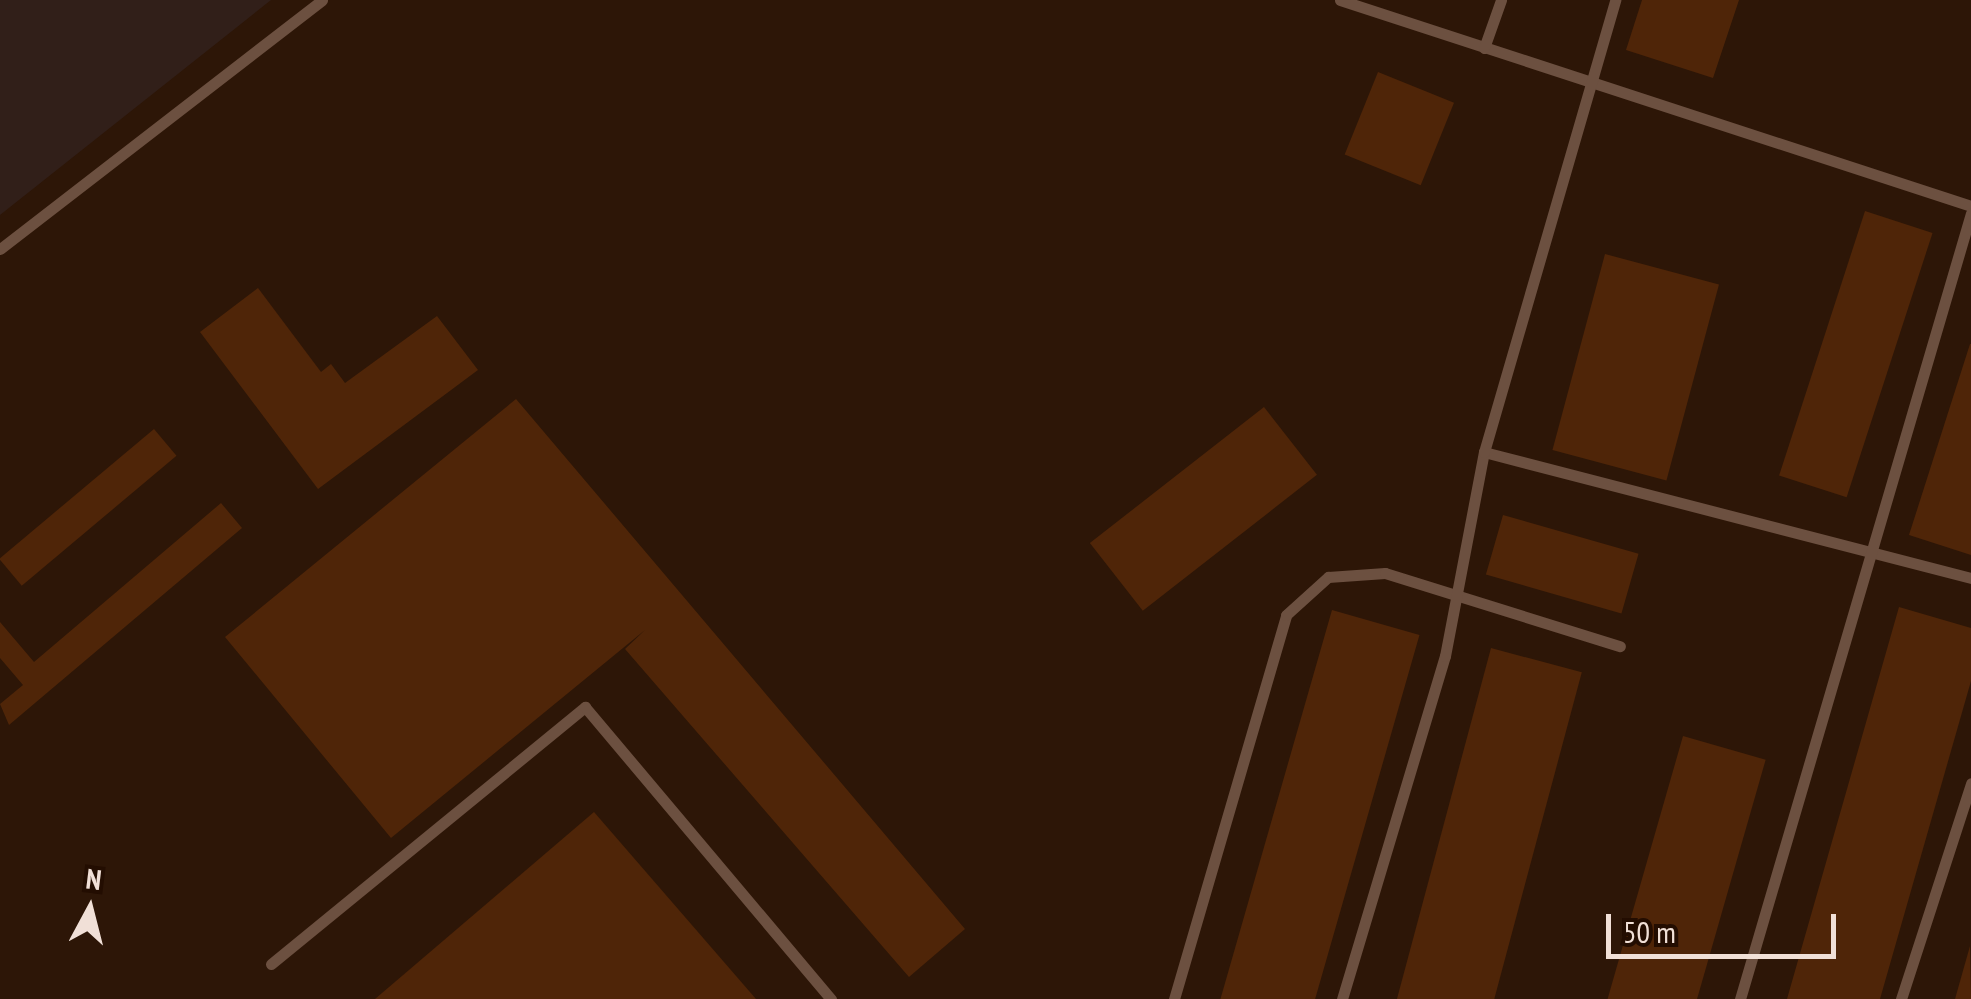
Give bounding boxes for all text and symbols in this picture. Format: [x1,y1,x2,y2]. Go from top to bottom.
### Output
north arrow [40,859,140,959]
text: N [84,859,103,898]
scale bar [1611,894,1841,956]
text: 50 m [1623,912,1676,951]

